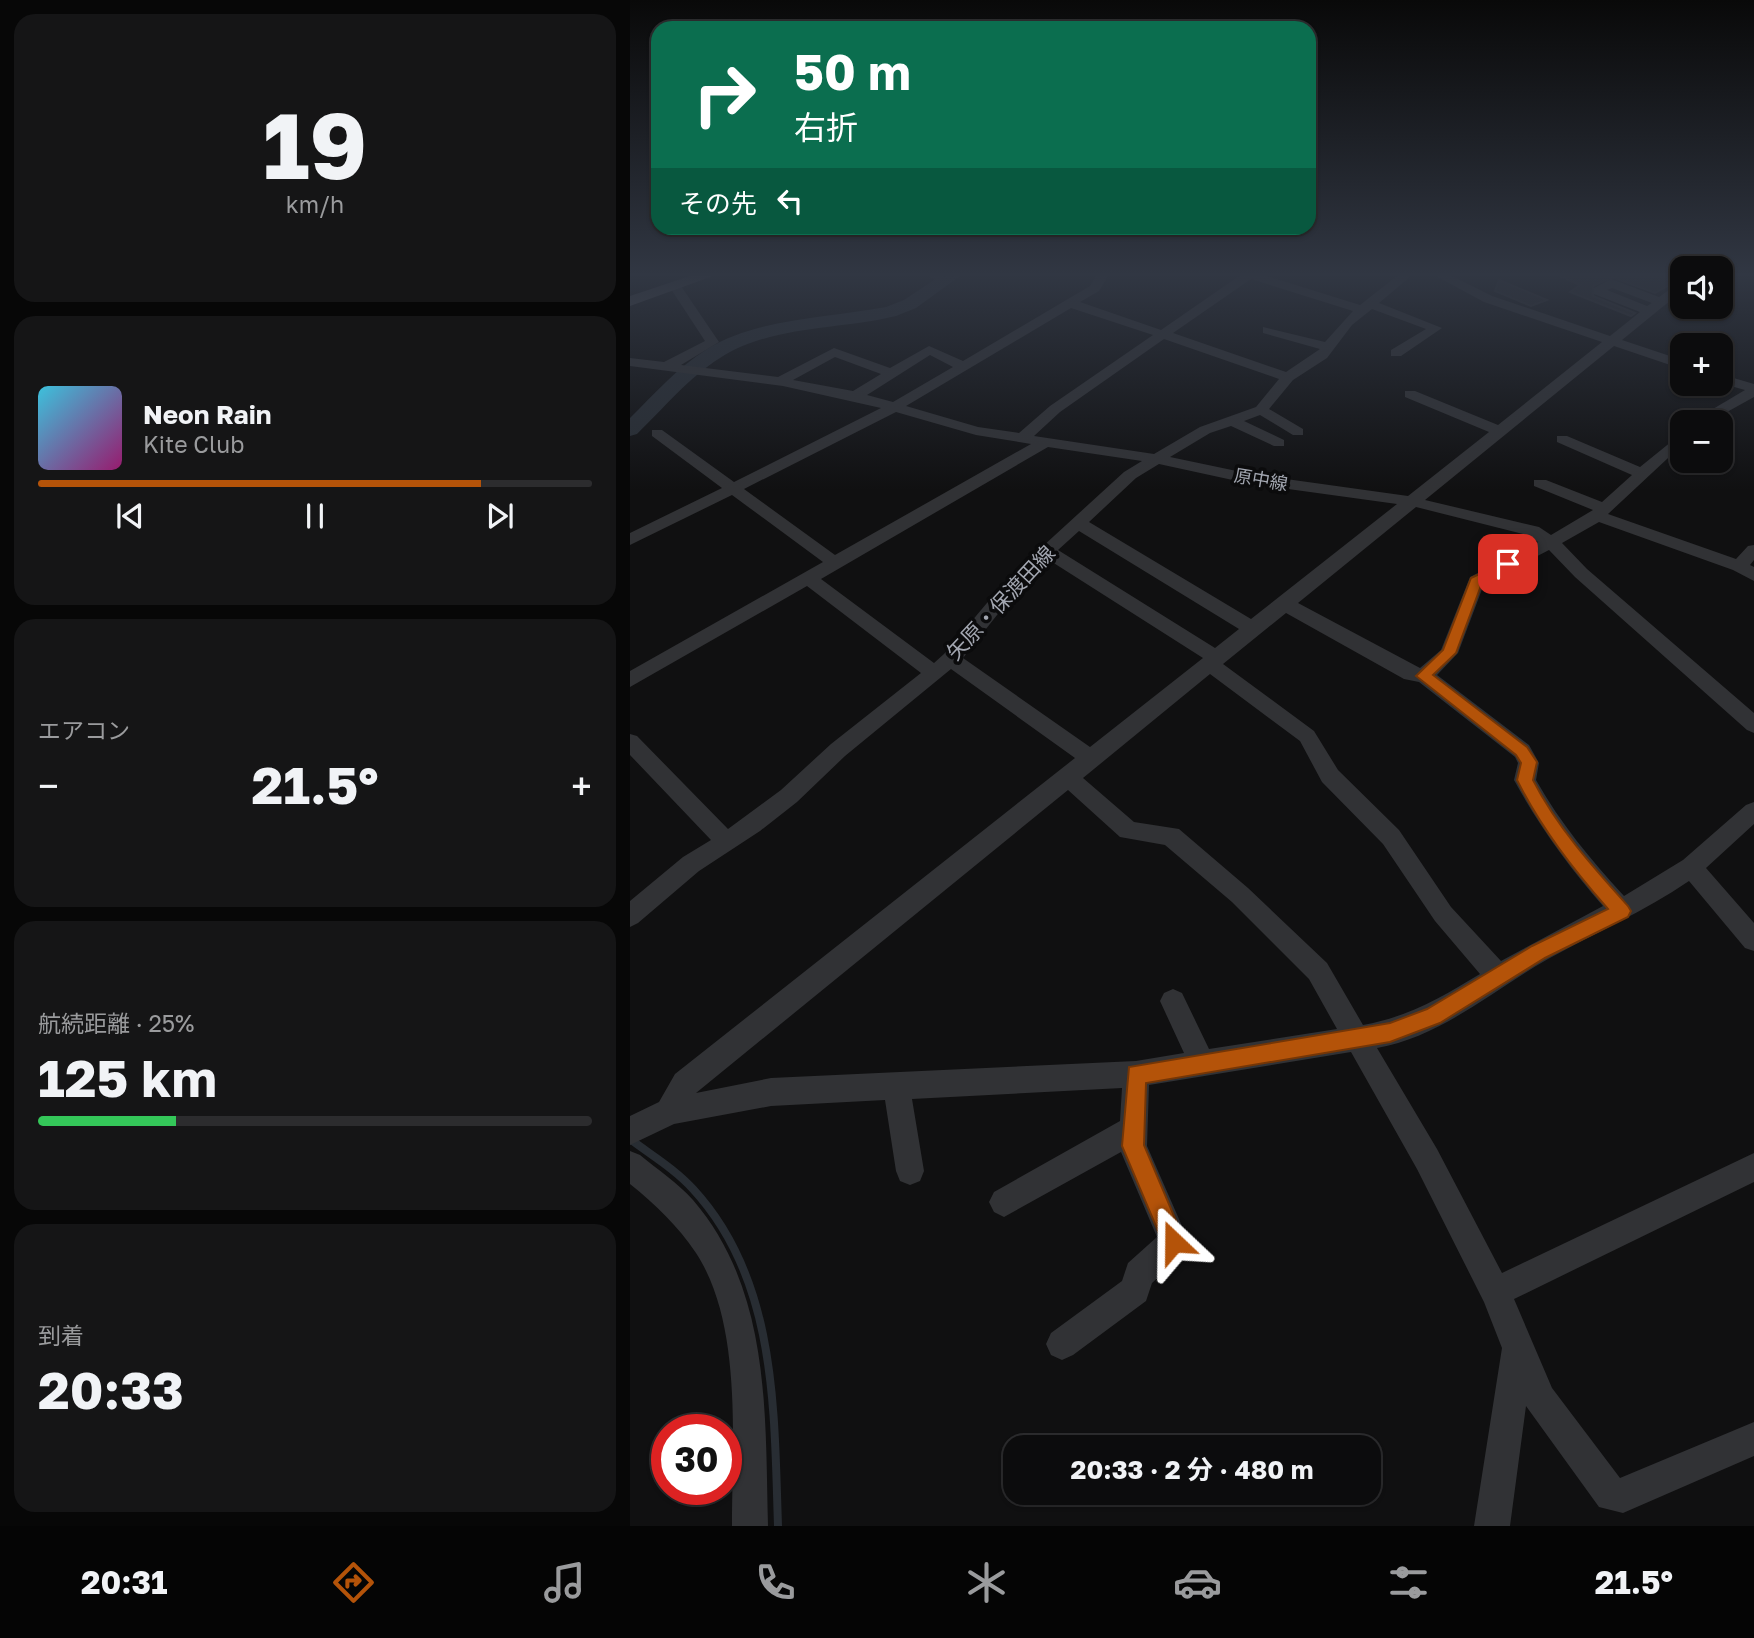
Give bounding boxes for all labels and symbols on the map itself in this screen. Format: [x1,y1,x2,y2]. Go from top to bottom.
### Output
street label: 原中線 [1233,463,1290,495]
pin [1478,534,1538,594]
street label: 矢原・保渡田線 [941,540,1060,665]
position arrow [1137,1205,1211,1279]
speed limit sign: 30 [651,1414,742,1505]

